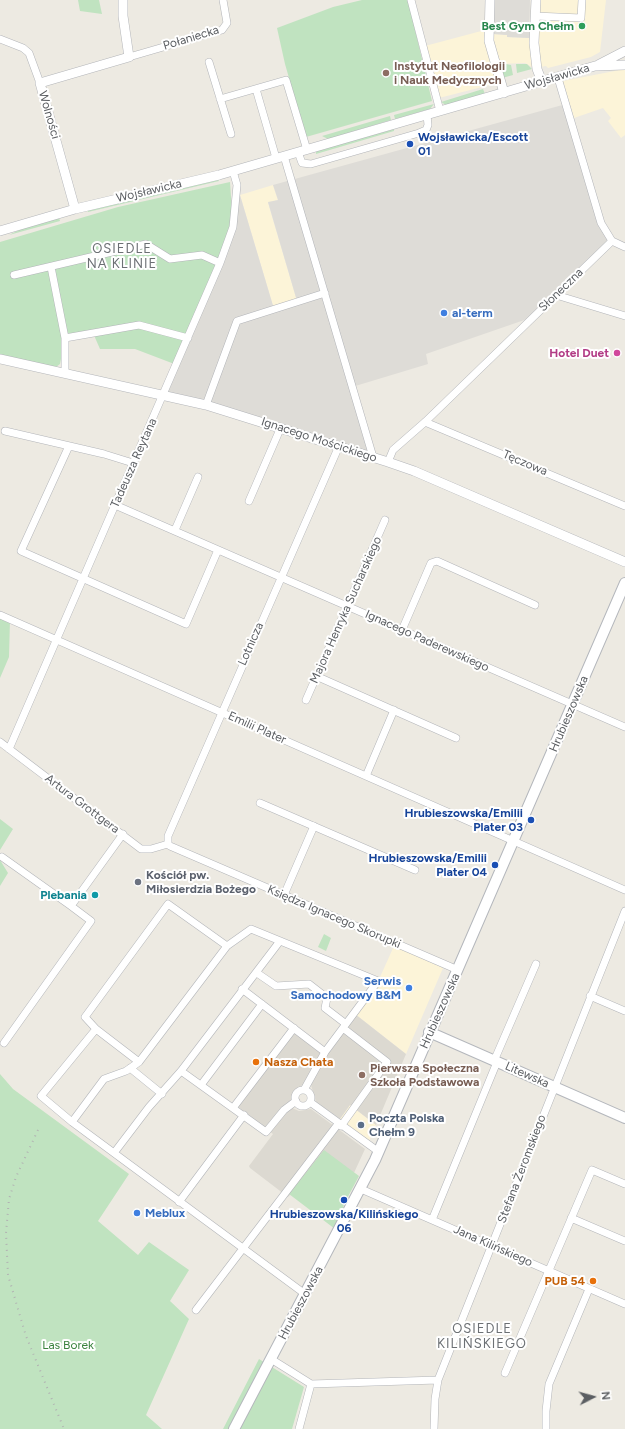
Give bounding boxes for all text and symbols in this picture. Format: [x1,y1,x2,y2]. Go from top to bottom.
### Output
place label: Best Gym Chełm [482,19,574,33]
marker: Best Gym Chełm [577,21,587,31]
street label: Połaniecka [161,23,221,53]
place label: Instytut Neofilologii i Nauk Medycznych [394,59,505,87]
street label: Wojsławicka [523,61,591,93]
marker: Instytut Neofilologii i Nauk Medycznych [381,68,391,78]
street label: Wolności [35,89,63,141]
place label: Wojsławicka/Escott 01 [418,130,528,158]
marker: Wojsławicka/Escott 01 [405,139,415,149]
street label: Wojsławicka [115,176,183,206]
district label: OSIEDLE NA KLINIE [87,241,157,272]
street label: Słoneczna [536,265,586,315]
place label: al-term [452,306,493,320]
marker: al-term [439,308,449,318]
place label: Hotel Duet [549,346,609,360]
marker: Hotel Duet [612,348,622,358]
street label: Ignacego Mościckiego [259,414,379,466]
street label: Tadeusza Reytana [108,416,160,510]
street label: Tęczowa [501,447,549,479]
street label: Majora Henryka Sucharskiego [307,534,385,686]
street label: Ignacego Paderewskiego [363,607,491,675]
street label: Lotnicza [235,620,267,668]
street label: Hrubieszowska [547,674,591,754]
street label: Emilii Plater [226,709,288,747]
street label: Artura Grottgera [42,771,122,837]
place label: Hrubieszowska/Emilii Plater 03 [404,806,523,834]
marker: Hrubieszowska/Emilii Plater 03 [526,815,536,825]
place label: Hrubieszowska/Emilii Plater 04 [368,851,487,879]
marker: Hrubieszowska/Emilii Plater 04 [490,860,500,870]
place label: Kościół pw. Miłosierdzia Bożego [146,868,256,896]
marker: Kościół pw. Miłosierdzia Bożego [133,877,143,887]
street label: Księdza Ignacego Skorupki [265,882,403,952]
place label: Plebania [40,888,87,902]
marker: Plebania [90,890,100,900]
street label: Hrubieszowska [417,971,463,1051]
place label: Serwis Samochodowy B&M [290,974,401,1002]
marker: Serwis Samochodowy B&M [404,983,414,993]
place label: Nasza Chata [264,1055,333,1069]
marker: Nasza Chata [251,1057,261,1067]
street label: Litewska [503,1059,551,1091]
place label: Pierwsza Społeczna Szkoła Podstawowa [370,1061,479,1089]
marker: Pierwsza Społeczna Szkoła Podstawowa [357,1070,367,1080]
place label: Poczta Polska Chełm 9 [369,1111,445,1139]
street label: Stefana Żeromskiego [495,1113,549,1225]
marker: Poczta Polska Chełm 9 [356,1120,366,1130]
marker: Hrubieszowska/Kilińskiego 06 [339,1195,349,1205]
place label: Meblux [145,1206,185,1220]
place label: Hrubieszowska/Kilińskiego 06 [270,1207,418,1235]
marker: Meblux [132,1208,142,1218]
street label: Jana Kilińskiego [451,1222,535,1270]
street label: Hrubieszowska [276,1264,326,1342]
place label: PUB 54 [545,1274,585,1288]
marker: PUB 54 [588,1276,598,1286]
district label: OSIEDLE KILIŃSKIEGO [437,1321,527,1352]
park label: Las Borek [42,1338,94,1352]
north arrow [573,1377,613,1417]
text: N [599,1391,612,1401]

